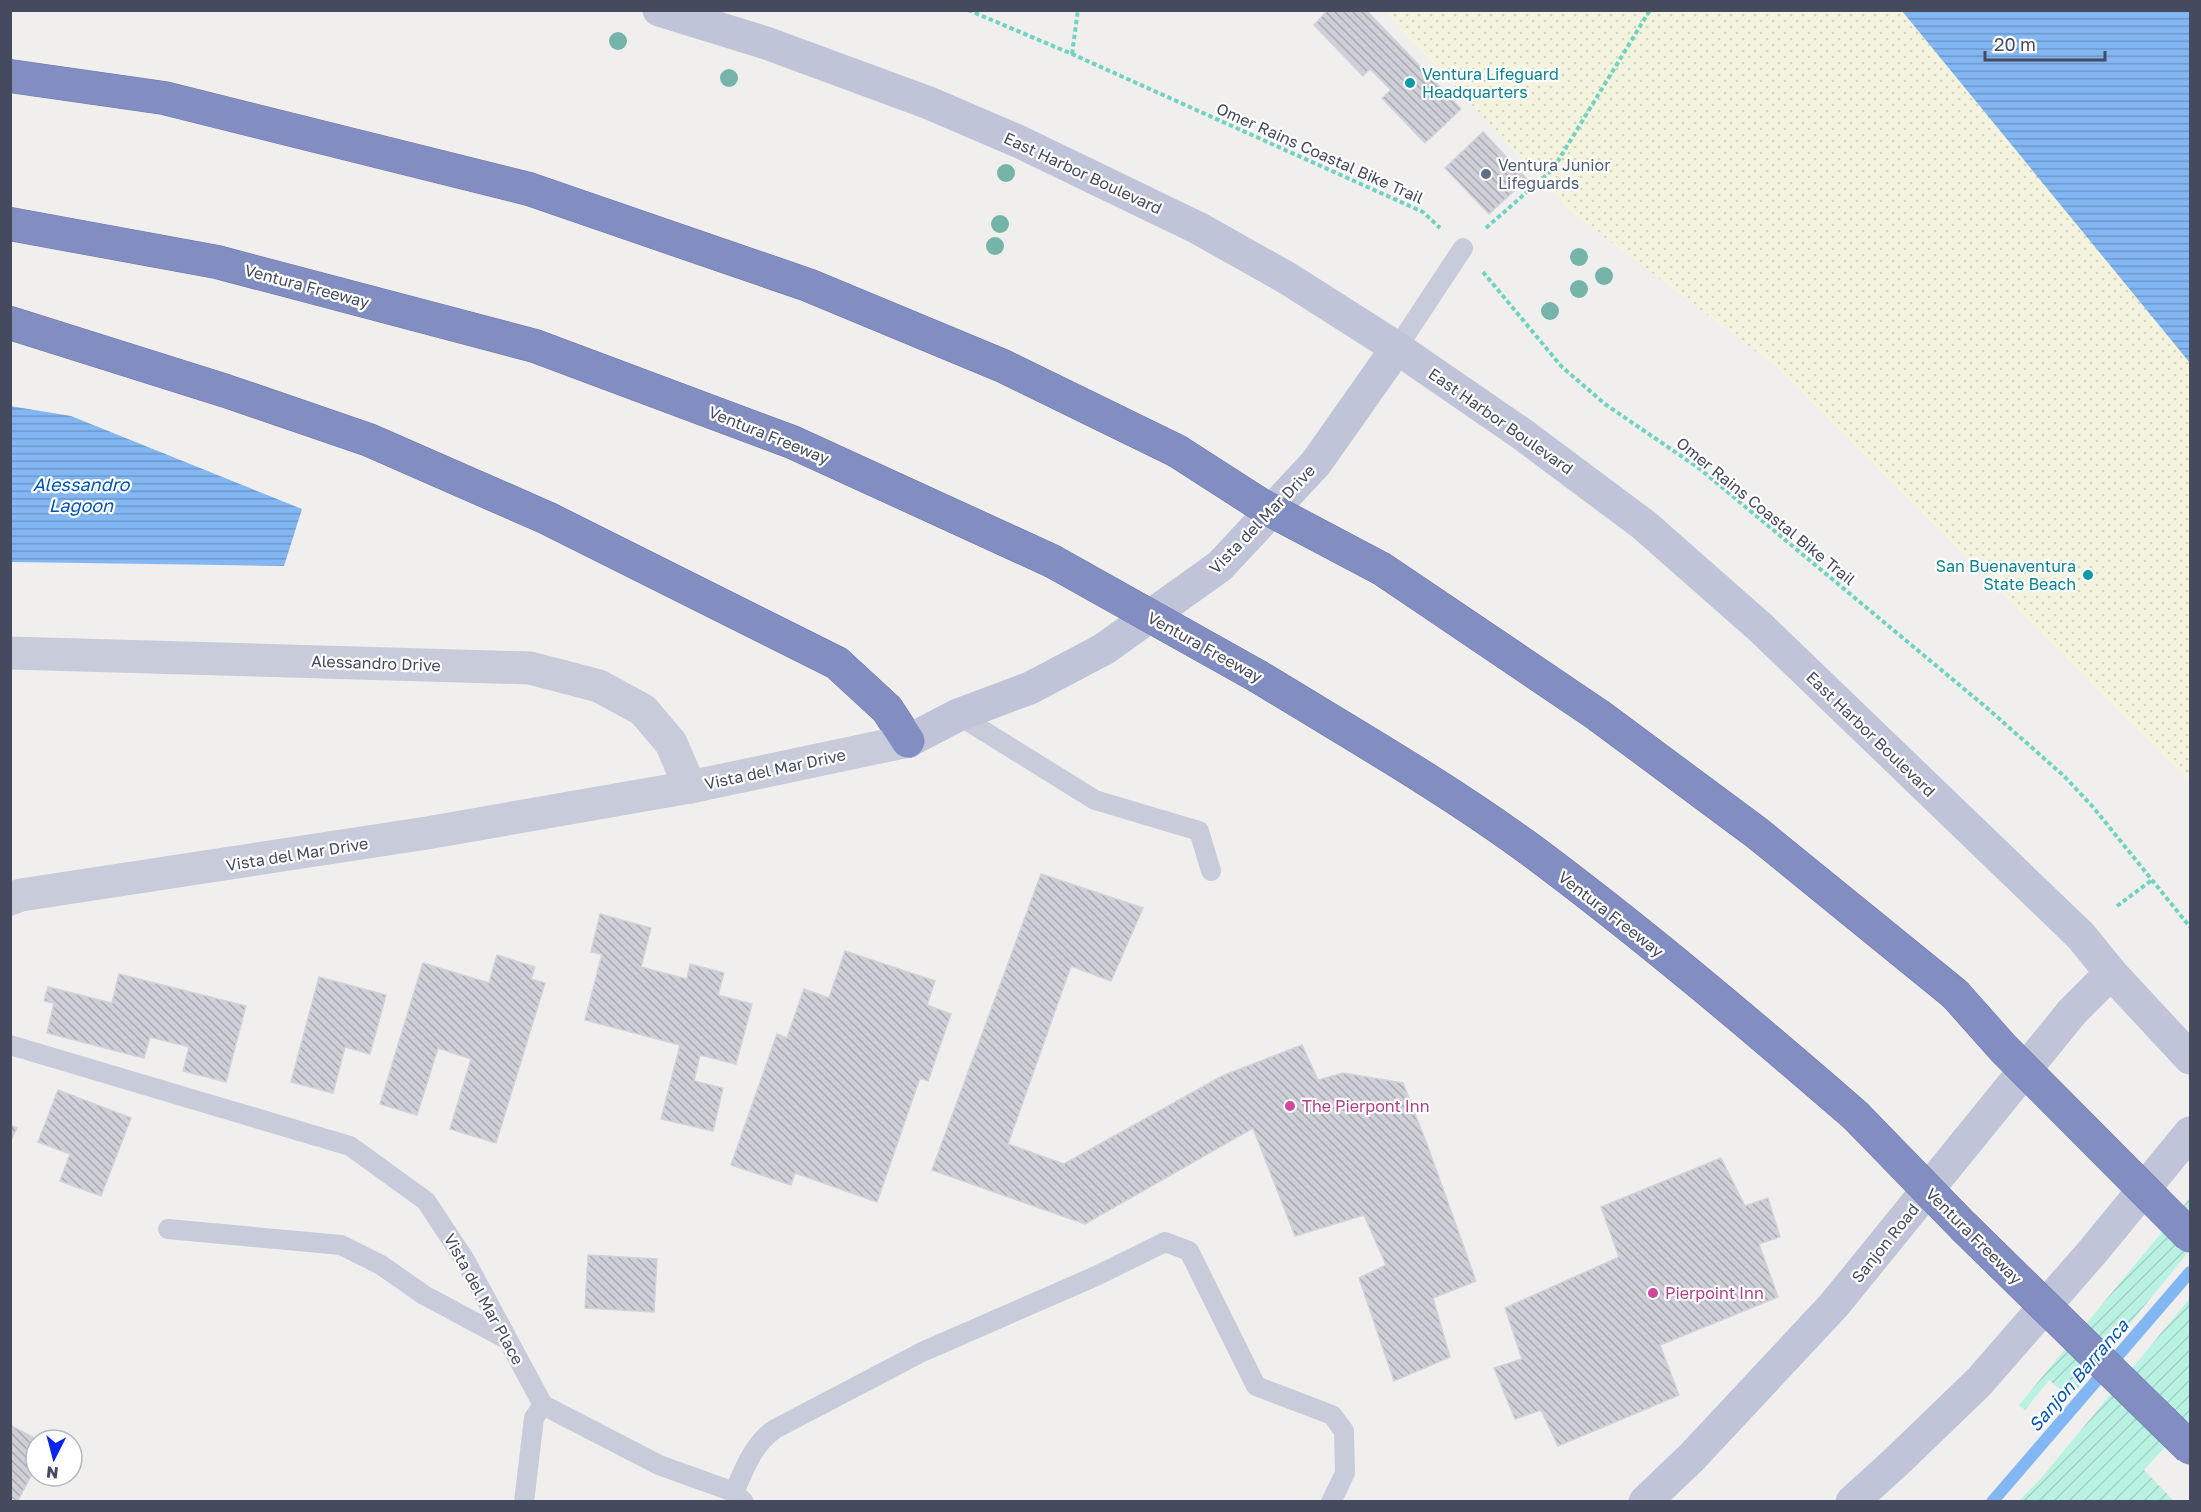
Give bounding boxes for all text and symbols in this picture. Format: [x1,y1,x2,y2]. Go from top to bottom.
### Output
scale bar [1985,24,2105,62]
text: 20 m [1994,33,2036,55]
place label: Ventura Lifeguard Headquarters [1422,64,1559,102]
marker: Ventura Lifeguard Headquarters [1403,76,1417,90]
street label: Omer Rains Coastal Bike Trail [1213,98,1427,208]
street label: East Harbor Boulevard [1001,128,1165,218]
place label: Ventura Junior Lifeguards [1498,155,1610,193]
marker: Ventura Junior Lifeguards [1479,167,1493,181]
street label: Ventura Freeway [242,260,372,312]
street label: East Harbor Boulevard [1425,363,1577,479]
street label: Ventura Freeway [706,402,832,468]
street label: Omer Rains Coastal Bike Trail [1672,433,1860,589]
street label: Vista del Mar Drive [1205,460,1319,578]
water label: Alessandro Lagoon [33,473,131,516]
place label: San Buenaventura State Beach [1936,556,2076,594]
marker: San Buenaventura State Beach [2081,568,2095,582]
street label: Ventura Freeway [1144,607,1266,687]
street label: Alessandro Drive [311,651,441,675]
street label: East Harbor Boulevard [1802,667,1940,801]
street label: Vista del Mar Drive [703,744,847,794]
street label: Vista del Mar Drive [224,833,370,875]
street label: Ventura Freeway [1554,867,1668,961]
place label: The Pierpont Inn [1302,1096,1430,1116]
marker: The Pierpont Inn [1283,1099,1297,1113]
street label: Ventura Freeway [1922,1184,2026,1288]
street label: Sanjon Road [1847,1199,1923,1287]
street label: Vista del Mar Place [440,1230,528,1368]
place label: Pierpoint Inn [1665,1283,1764,1303]
marker: Pierpoint Inn [1646,1286,1660,1300]
water label: Sanjon Barranca [2023,1314,2133,1436]
north arrow [24,1428,84,1488]
text: N [45,1462,60,1483]

